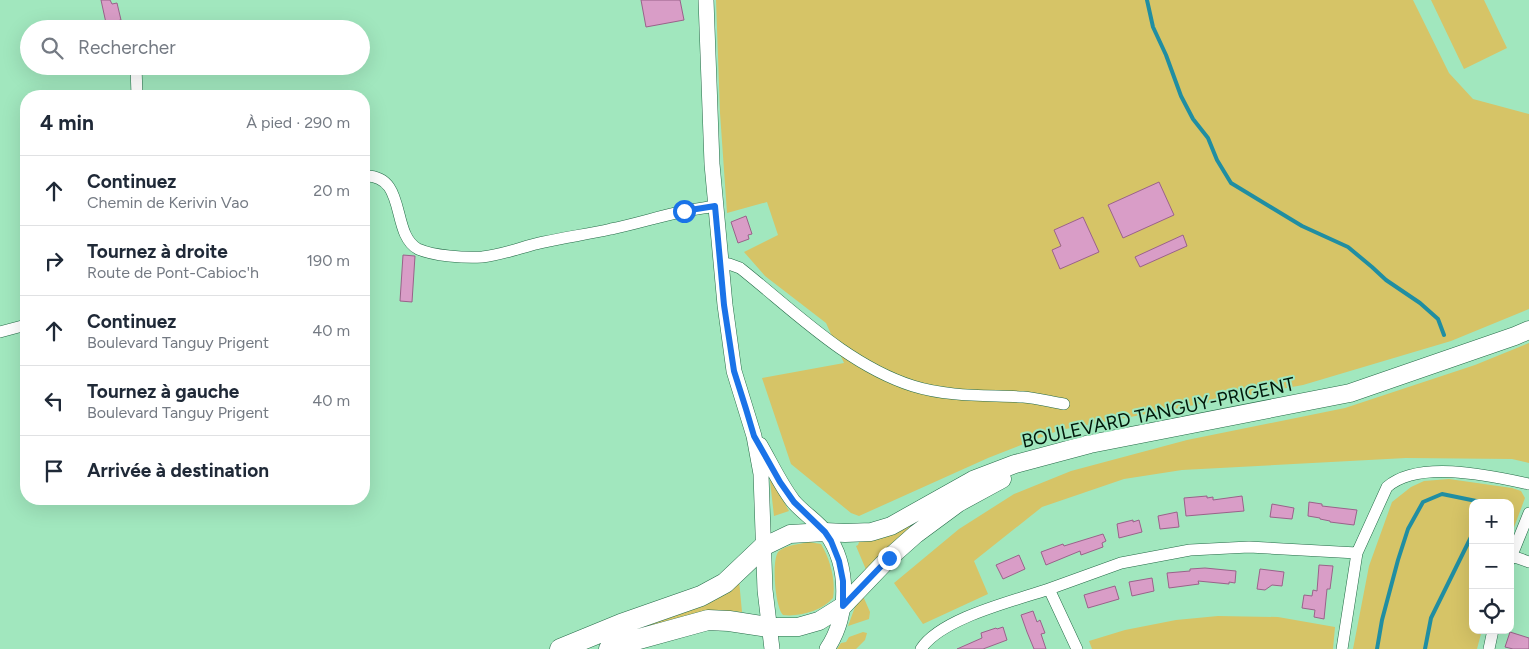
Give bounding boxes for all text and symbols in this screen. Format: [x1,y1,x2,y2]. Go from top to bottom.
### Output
search box [20,20,370,75]
icon: search [38,34,66,62]
text: Rechercher [78,36,176,59]
text: 4 min [40,110,94,135]
text: À pied · 290 m [246,113,350,132]
text: Continuez [87,170,176,193]
icon: ahead [40,177,68,205]
text: 20 m [313,181,350,200]
text: Chemin de Kerivin Vao [87,193,249,212]
route start [673,200,696,223]
text: Tournez à droite [87,240,228,263]
icon: right [40,247,68,275]
text: 190 m [307,251,350,270]
text: Route de Pont-Cabioc'h [87,263,259,282]
text: Continuez [87,310,176,333]
icon: ahead [40,317,68,345]
text: 40 m [312,321,350,340]
text: Boulevard Tanguy Prigent [87,333,269,352]
street label: BOULEVARD TANGUY-PRIGENT [1019,372,1297,453]
text: Tournez à gauche [87,380,239,403]
icon: left [40,387,68,415]
text: 40 m [312,391,350,410]
text: Boulevard Tanguy Prigent [87,403,269,422]
icon: arrive [40,457,68,485]
text: Arrivée à destination [87,459,269,482]
map controls [1469,499,1514,634]
button: + [1469,499,1514,544]
button: − [1469,544,1514,589]
route end [878,547,901,570]
button: locate [1469,589,1514,634]

